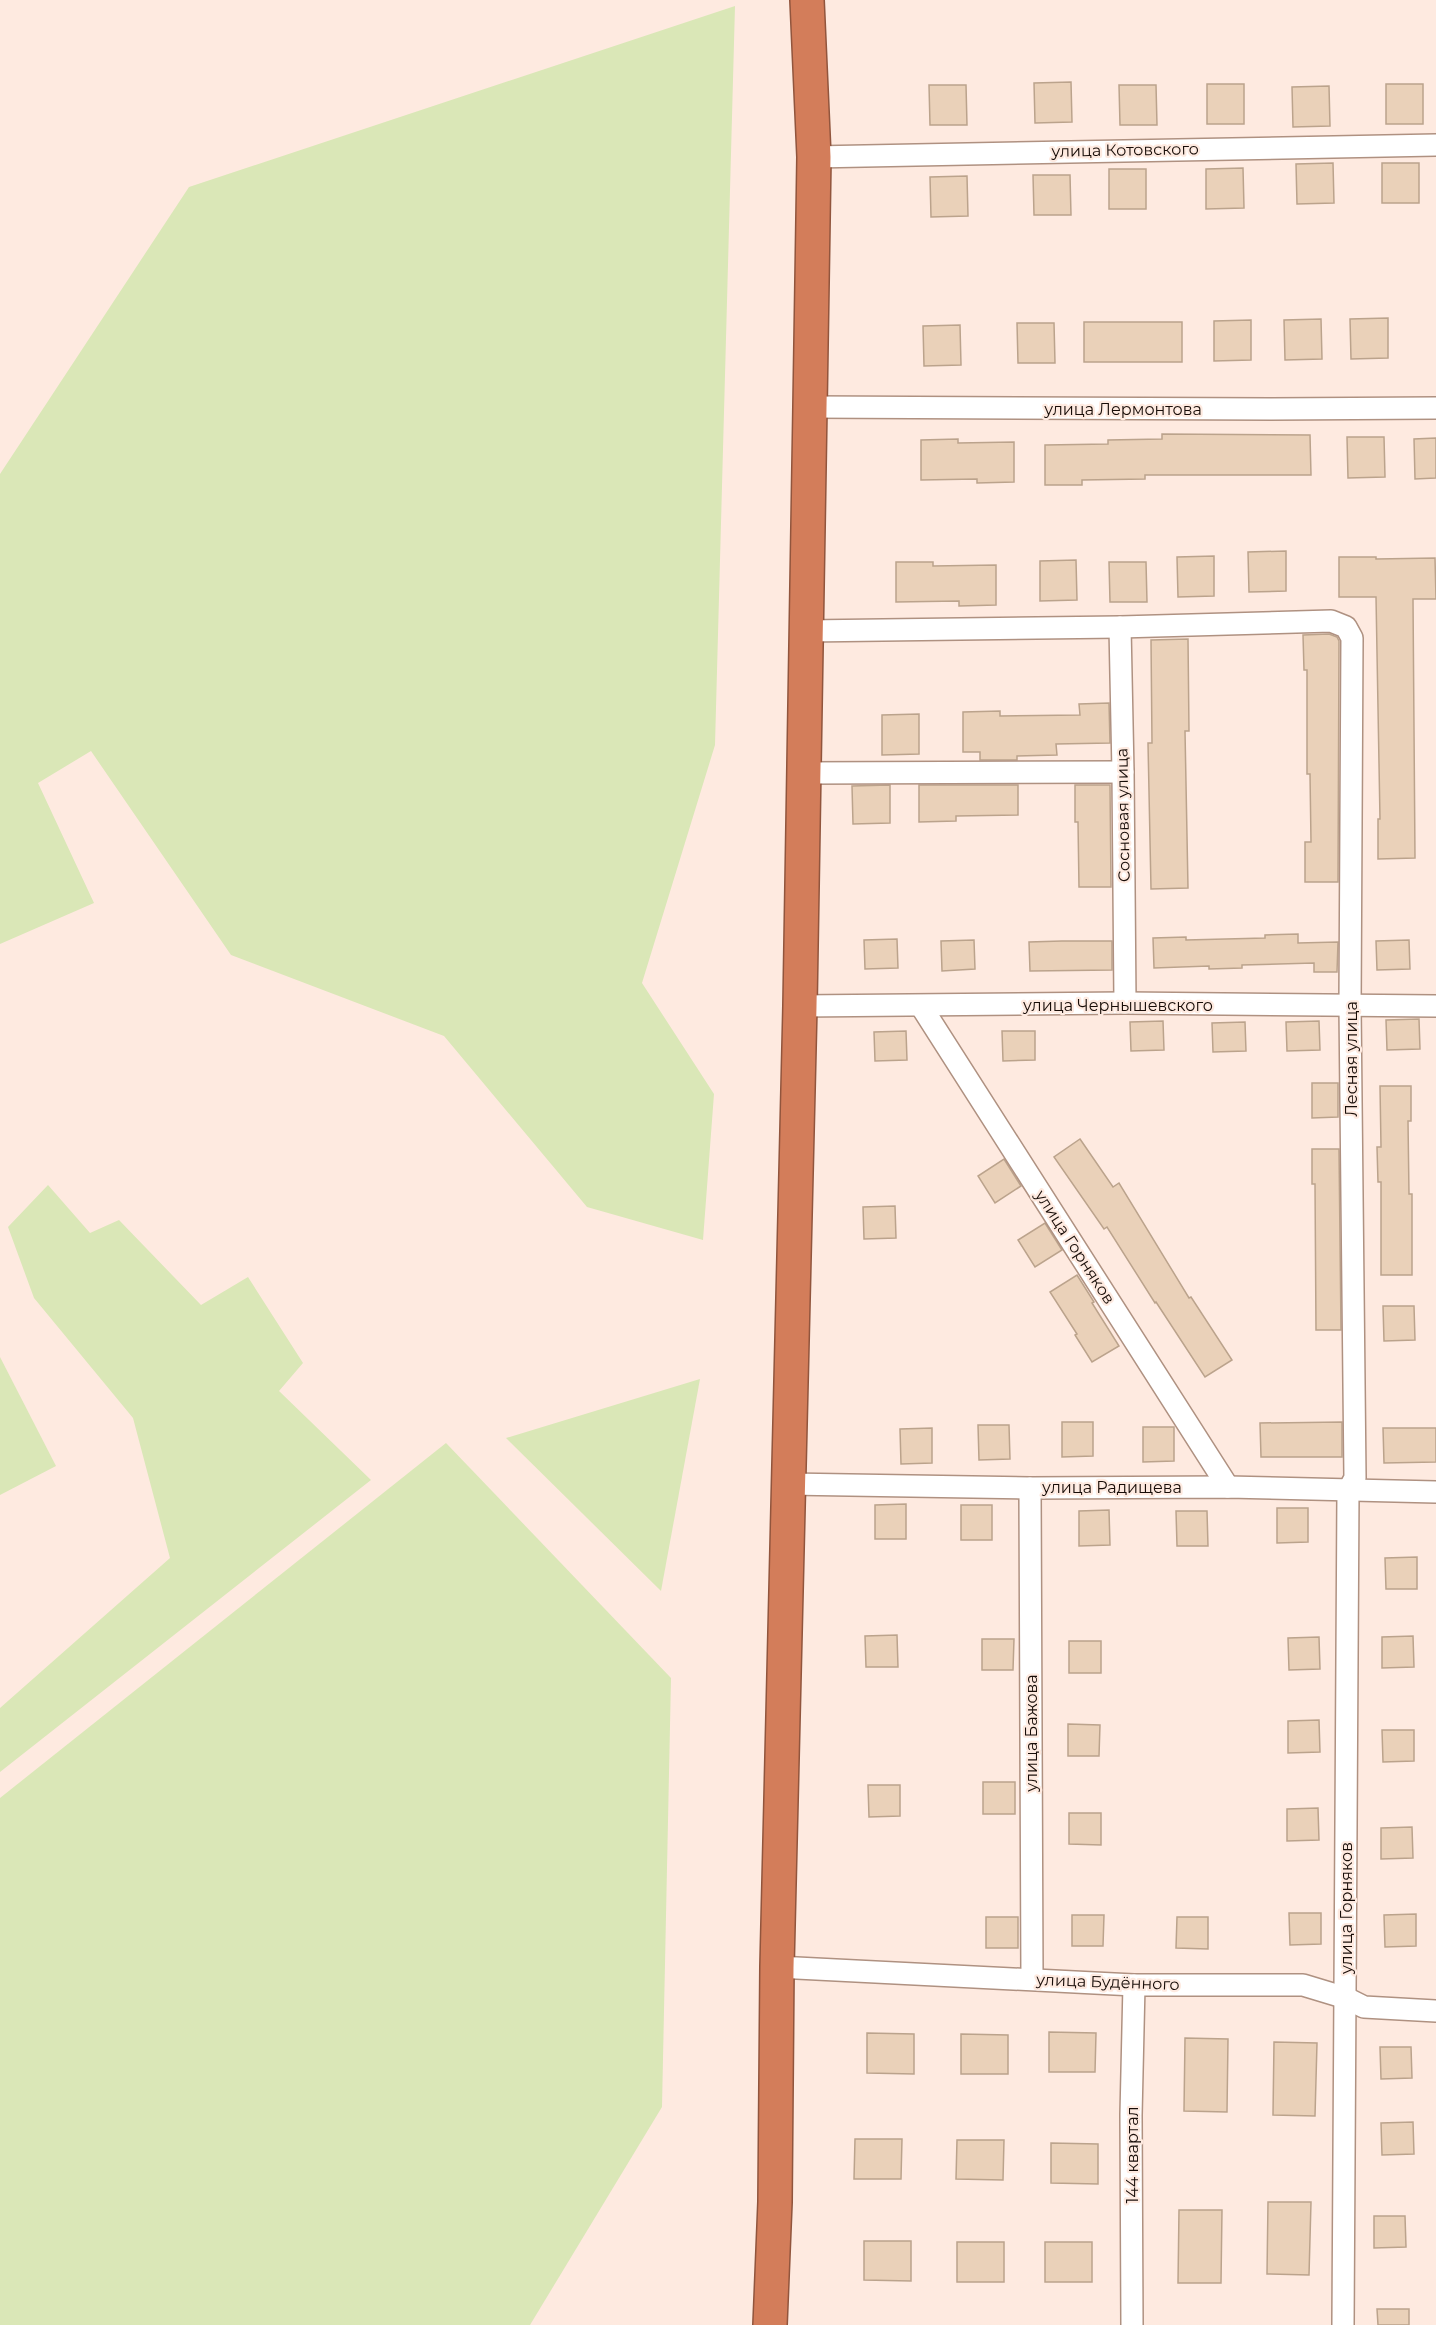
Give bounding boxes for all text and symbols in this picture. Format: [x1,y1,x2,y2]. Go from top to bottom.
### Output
street label: улица Котовского [1050,139,1199,161]
street label: улица Лермонтова [1043,400,1202,419]
street label: Сосновая улица [1112,748,1134,882]
street label: улица Чернышевского [1022,996,1213,1015]
street label: Лесная улица [1342,1001,1361,1117]
street label: улица Горняков [1031,1186,1119,1308]
street label: улица Радищева [1041,1478,1182,1497]
street label: улица Бажова [1022,1674,1041,1793]
street label: улица Горняков [1337,1842,1356,1975]
street label: улица Будённого [1035,1970,1180,1994]
street label: 144 квартал [1123,2106,1142,2204]

